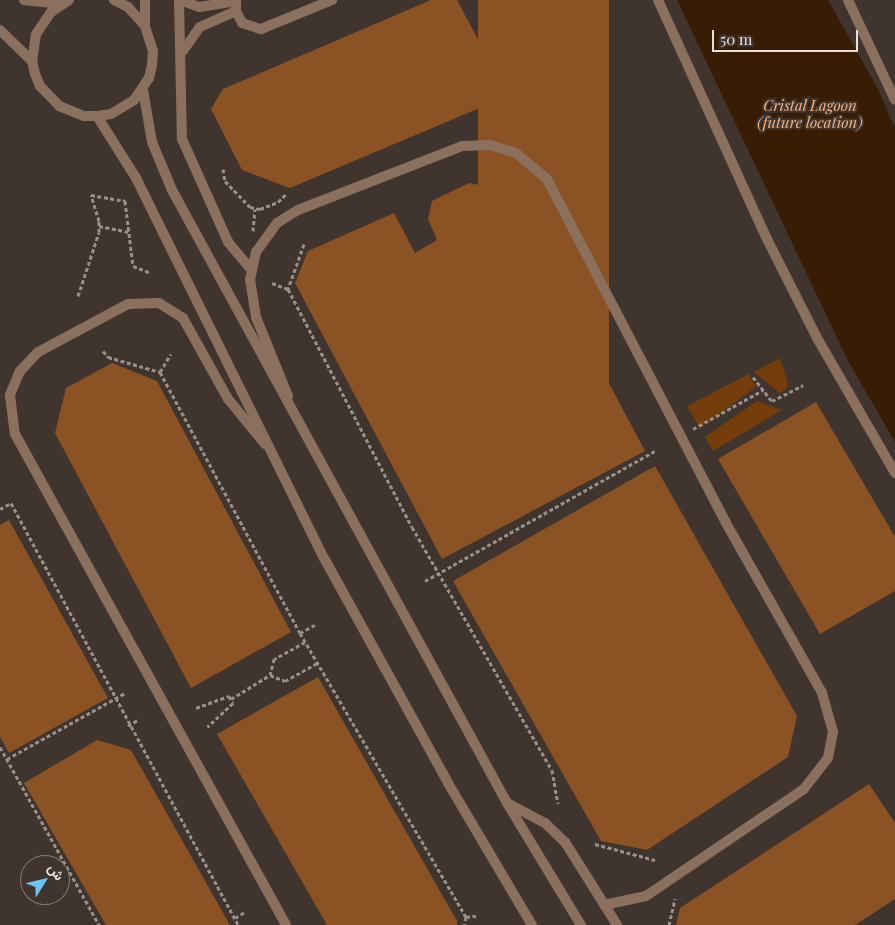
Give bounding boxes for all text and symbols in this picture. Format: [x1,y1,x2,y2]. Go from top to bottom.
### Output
scale bar [715,20,861,52]
text: 50 m [720,29,752,49]
water label: Cristal Lagoon (future location) [757,96,863,131]
north arrow [20,855,70,905]
text: ش [44,859,69,884]

